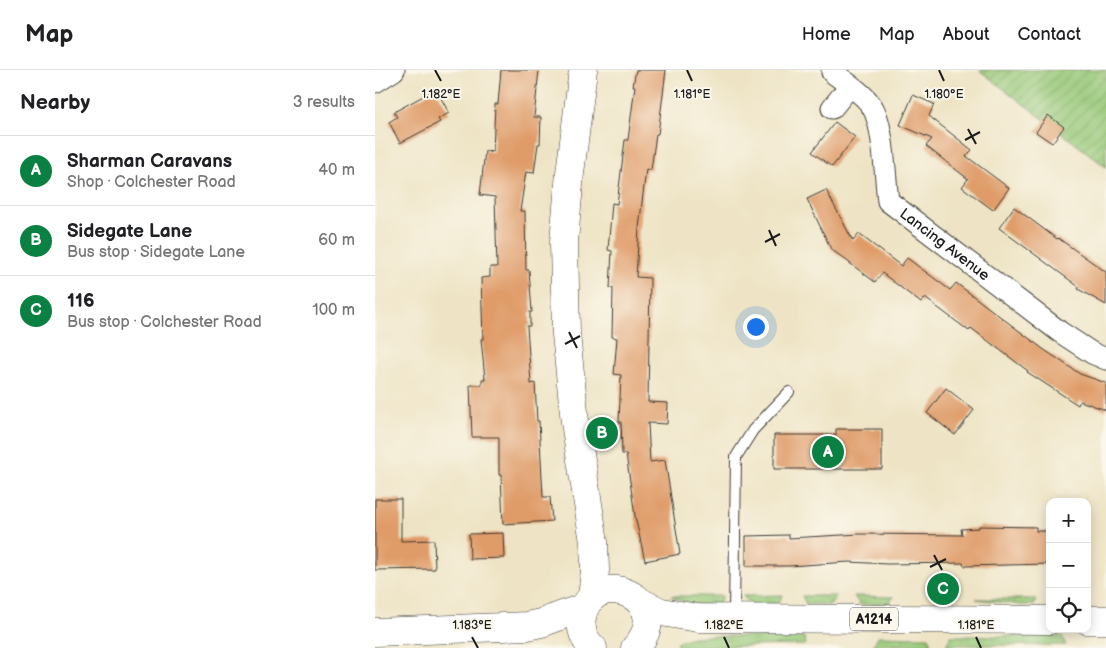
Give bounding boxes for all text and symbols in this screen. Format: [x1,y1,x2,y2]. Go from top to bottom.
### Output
text: Map [25,20,73,49]
text: Home [802,24,851,45]
text: Map [879,24,915,45]
text: About [943,24,990,45]
text: Contact [1018,24,1081,45]
text: 1.182°E [422,87,460,102]
text: 1.181°E [674,87,710,102]
text: 1.180°E [924,87,964,102]
text: Nearby [20,90,90,115]
text: 3 results [293,93,355,112]
text: Sharman Caravans [67,150,232,173]
text: A [31,161,41,180]
text: 40 m [318,161,355,180]
text: Shop · Colchester Road [67,173,236,192]
street label: Lancing Avenue [896,204,993,285]
text: Sidegate Lane [67,220,192,243]
text: B [30,231,42,250]
text: 60 m [318,231,355,250]
text: Bus stop · Sidegate Lane [67,243,245,262]
text: 116 [67,290,95,313]
text: C [30,301,42,320]
text: 100 m [312,301,355,320]
text: Bus stop · Colchester Road [67,313,262,332]
your location [743,314,769,340]
pin: B [586,414,618,452]
pin: A [812,433,844,471]
map controls [1046,498,1091,633]
button: + [1046,498,1091,543]
button: − [1046,543,1091,588]
pin: C [927,570,959,608]
button: locate [1046,588,1091,633]
road number: A1214 [850,608,898,630]
text: 1.183°E [452,618,492,633]
text: 1.182°E [705,618,743,633]
text: 1.181°E [958,618,994,633]

